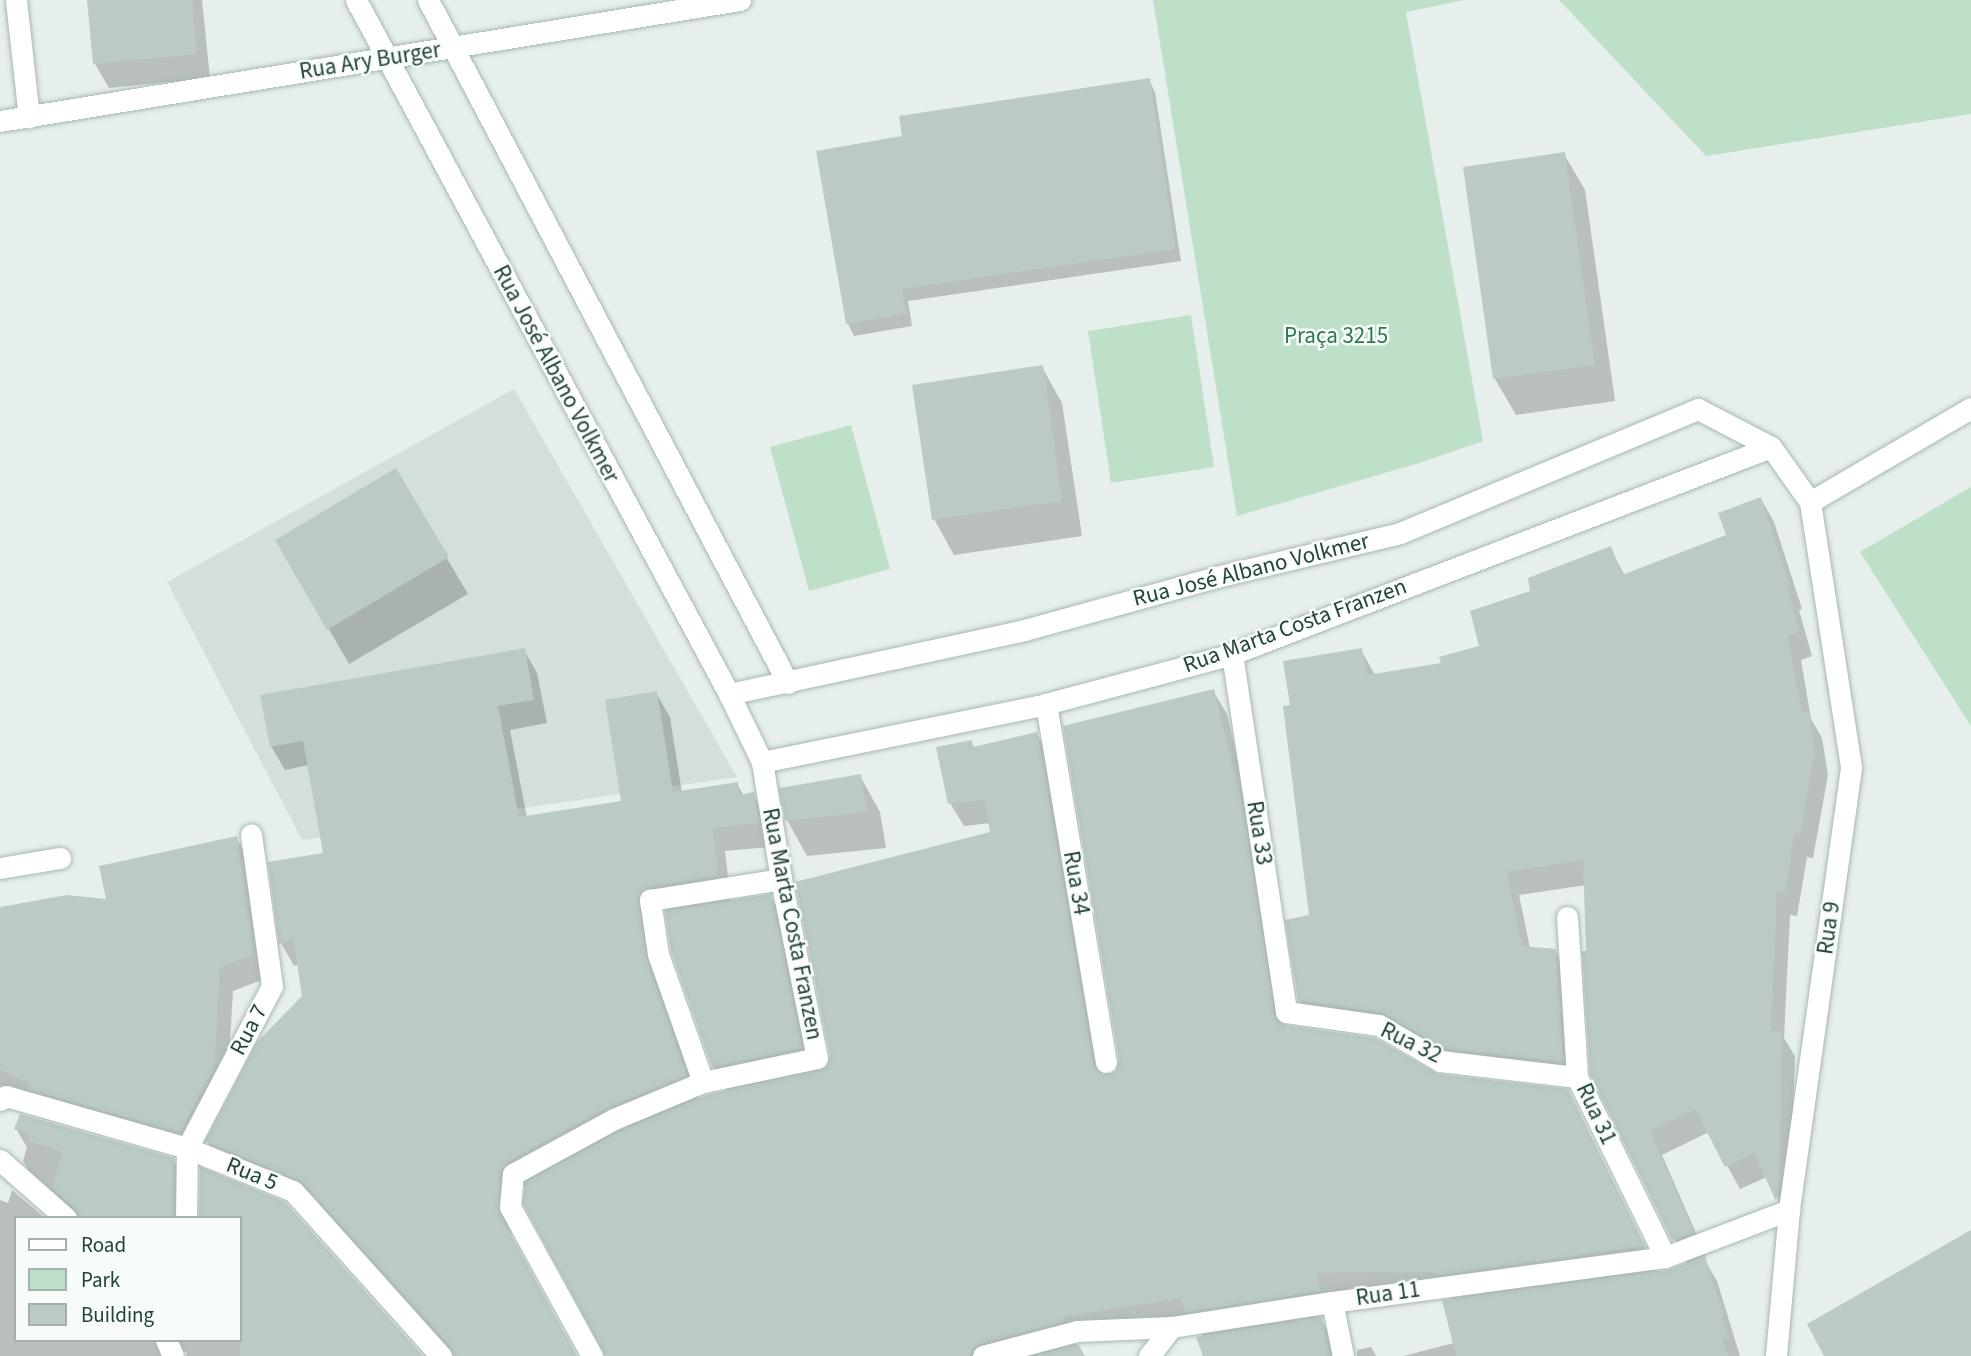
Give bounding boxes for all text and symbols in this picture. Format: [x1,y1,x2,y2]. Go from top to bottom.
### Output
street label: Rua Ary Burger [297,36,443,86]
street label: Rua José Albano Volkmer [487,260,625,488]
park label: Praça 3215 [1284,322,1388,350]
street label: Rua José Albano Volkmer [1130,527,1372,613]
street label: Rua Marta Costa Franzen [1179,573,1411,679]
street label: Rua 33 [1240,799,1278,867]
street label: Rua Marta Costa Franzen [756,806,828,1042]
street label: Rua 34 [1057,849,1095,917]
street label: Rua 9 [1812,900,1846,956]
street label: Rua 7 [224,1000,274,1060]
street label: Rua 32 [1376,1016,1446,1070]
street label: Rua 31 [1570,1079,1622,1149]
street label: Rua 5 [222,1151,282,1197]
legend [14,1216,242,1342]
text: Road [81,1230,126,1260]
text: Park [81,1265,120,1295]
street label: Rua 11 [1354,1276,1422,1312]
text: Building [81,1300,154,1330]

